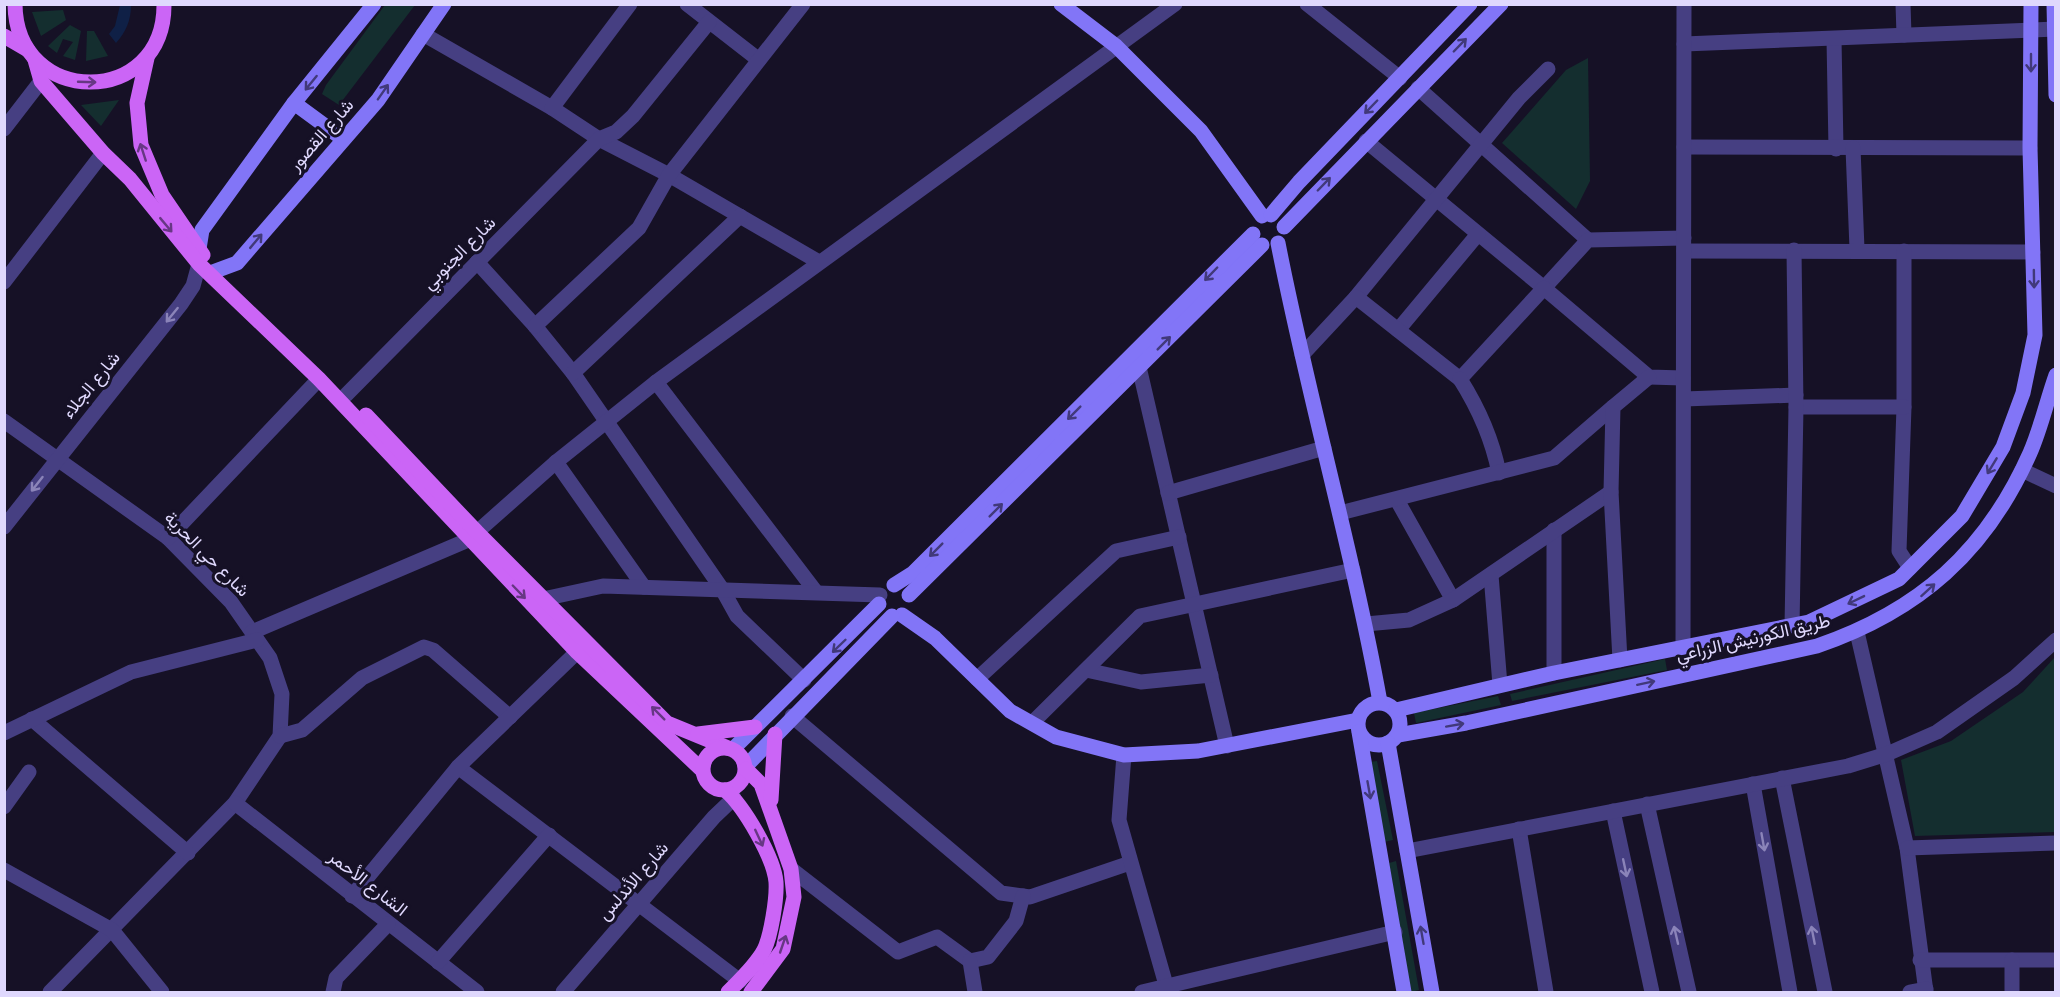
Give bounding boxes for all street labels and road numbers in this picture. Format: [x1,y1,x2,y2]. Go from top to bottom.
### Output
street label: شارع القصور [283,94,359,177]
street label: شارع الجنوبي [418,212,503,297]
street label: شارع الجلاء [57,347,126,424]
street label: شارع حي الحرية [157,507,254,604]
street label: طريق الكورنيش الزراعي [1674,610,1833,670]
street label: شارع الأندلس [593,837,674,925]
street label: الشارع الأحمر [323,845,412,922]

